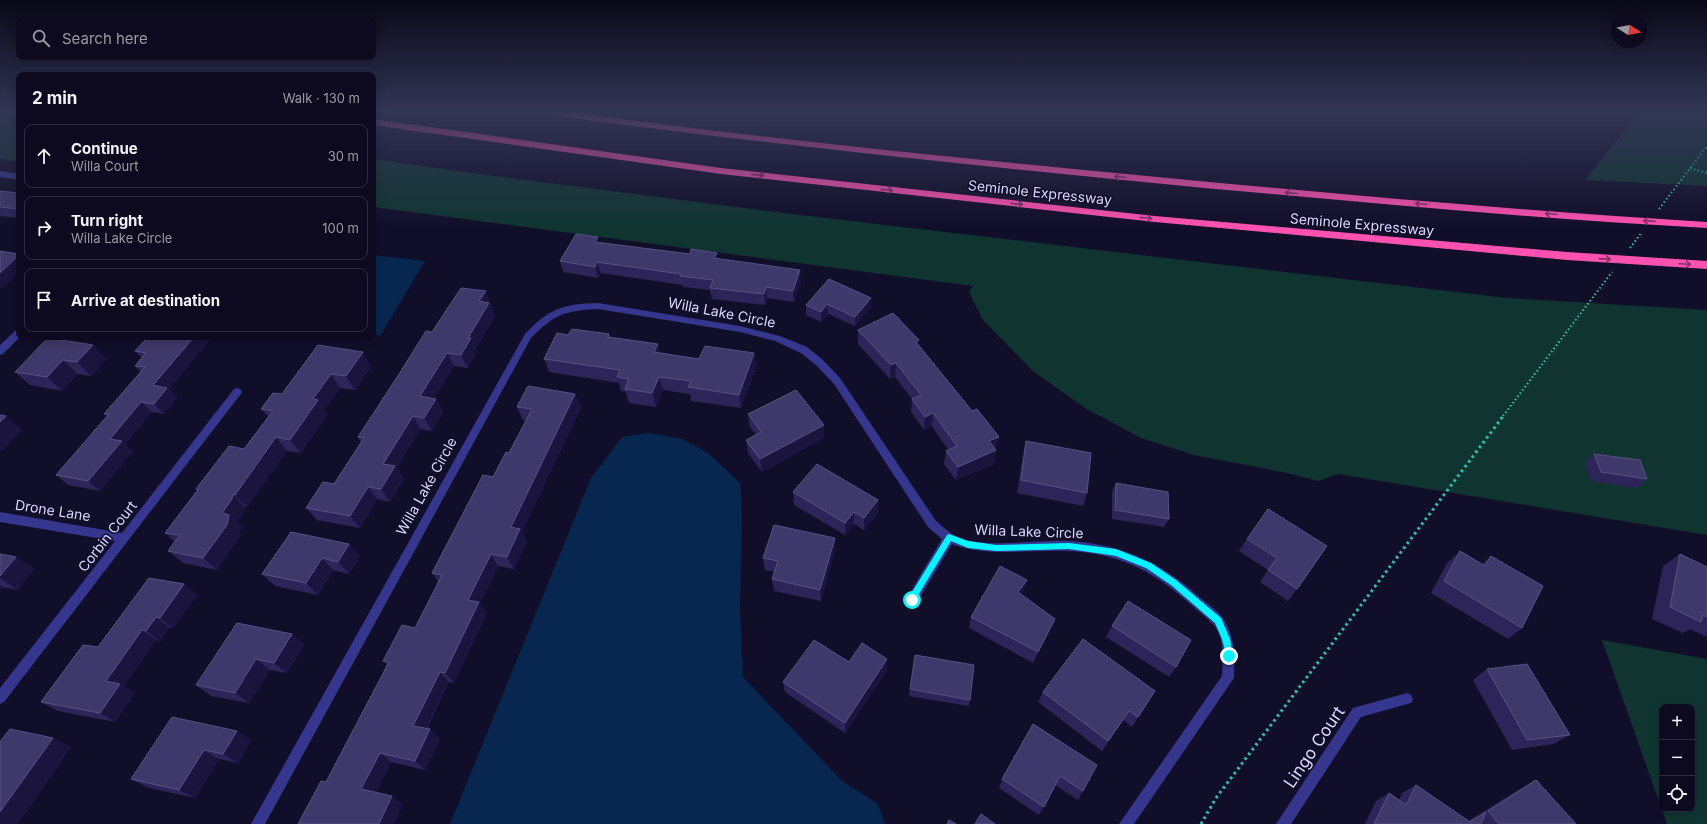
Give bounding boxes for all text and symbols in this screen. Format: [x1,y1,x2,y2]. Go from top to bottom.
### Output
north arrow [1611,12,1647,48]
search box [16,16,376,60]
icon: search [30,27,52,49]
text: Search here [62,29,148,48]
text: 2 min [32,88,77,108]
text: Walk · 130 m [283,90,360,106]
text: Continue [71,139,138,158]
icon: ahead [33,145,55,167]
text: 30 m [328,148,359,164]
text: Willa Court [71,158,139,174]
one-way arrow [751,172,764,179]
one-way arrow [1114,173,1127,180]
street label: Seminole Expressway [967,176,1113,208]
one-way arrow [880,186,893,193]
one-way arrow [1285,189,1298,197]
one-way arrow [1010,200,1023,208]
one-way arrow [1415,200,1428,207]
street label: Seminole Expressway [1289,209,1435,239]
text: Turn right [71,211,143,230]
one-way arrow [1545,211,1558,218]
one-way arrow [1139,214,1152,222]
icon: right [33,217,55,239]
one-way arrow [1643,218,1656,225]
text: 100 m [322,220,359,236]
text: Willa Lake Circle [71,230,172,246]
one-way arrow [1599,255,1612,262]
one-way arrow [1678,261,1691,268]
icon: arrive [33,289,55,311]
text: Arrive at destination [71,291,220,310]
street label: Willa Lake Circle [667,293,777,331]
street label: Willa Lake Circle [392,434,460,538]
street label: Drone Lane [14,496,92,524]
street label: Corbin Court [74,497,140,575]
street label: Willa Lake Circle [974,521,1084,541]
route start [903,591,921,609]
route end [1220,647,1238,665]
street label: Lingo Court [1279,702,1349,792]
map controls [1659,704,1695,812]
button: + [1659,704,1695,740]
button: − [1659,740,1695,776]
button: locate [1659,776,1695,812]

